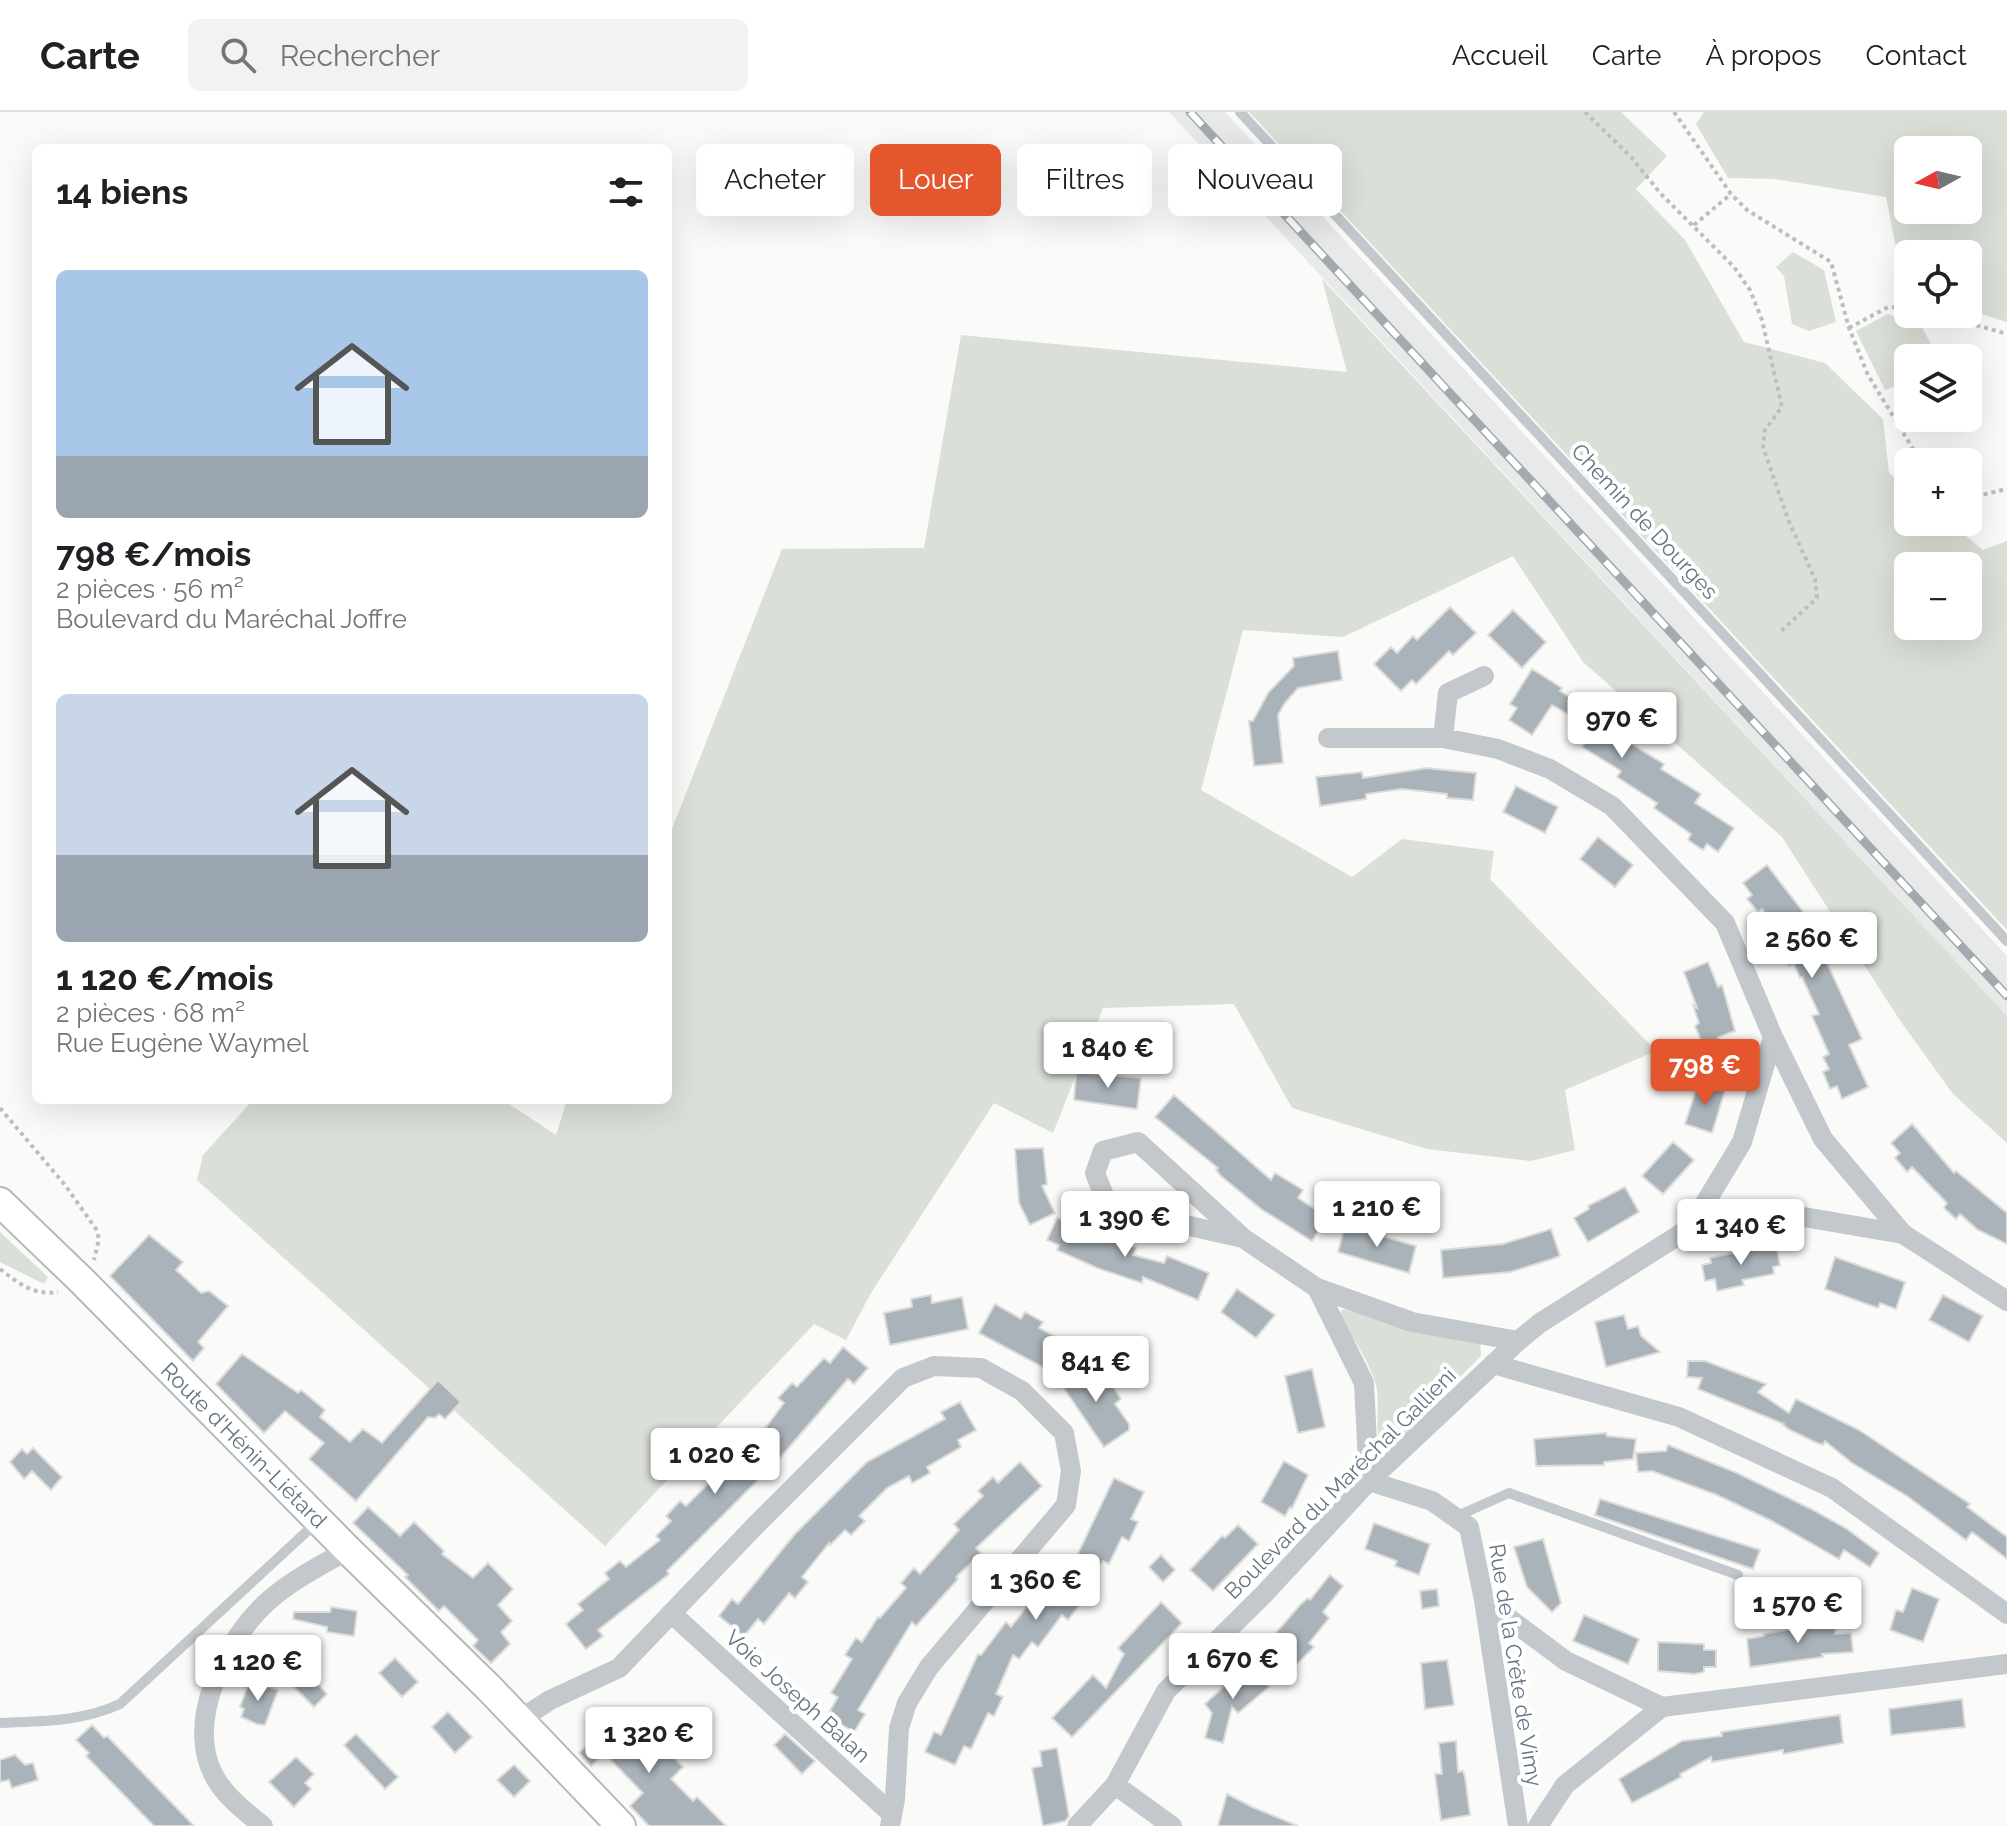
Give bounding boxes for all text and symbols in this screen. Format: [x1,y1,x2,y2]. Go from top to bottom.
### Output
search box [188,19,748,91]
text: Carte [40,33,140,78]
icon: search [216,33,260,77]
text: Rechercher [280,38,440,73]
text: Accueil [1452,39,1548,72]
text: Carte [1592,39,1662,72]
text: À propos [1706,39,1822,72]
text: Contact [1866,39,1967,72]
north arrow [1894,136,1982,224]
map controls [1894,136,1982,640]
chip: Acheter [696,144,854,216]
chip: Louer [870,144,1001,216]
chip: Filtres [1017,144,1152,216]
chip: Nouveau [1168,144,1342,216]
icon: filters [604,170,648,214]
text: 14 biens [56,172,188,212]
button: locate [1894,240,1982,328]
icon: home [280,322,424,466]
button: layers [1894,344,1982,432]
street label: Chemin de Dourges [1566,438,1724,604]
button: + [1894,448,1982,536]
text: 798 €/mois [56,534,251,574]
button: − [1894,552,1982,640]
text: 2 pièces · 56 m² [56,574,244,604]
text: Boulevard du Maréchal Joffre [56,604,407,634]
pin: 970 € [1566,692,1678,760]
text: 970 € [1586,703,1658,733]
icon: home [280,746,424,890]
pin: 2 560 € [1738,912,1886,980]
text: 2 560 € [1765,923,1859,953]
text: 1 120 €/mois [56,958,273,998]
text: 2 pièces · 68 m² [56,998,245,1028]
pin: 1 840 € [1034,1022,1182,1090]
text: Rue Eugène Waymel [56,1028,308,1058]
text: 1 840 € [1062,1033,1154,1063]
pin: 798 € [1649,1039,1761,1107]
text: 798 € [1669,1050,1741,1080]
pin: 1 210 € [1303,1181,1451,1249]
pin: 1 390 € [1051,1191,1199,1259]
text: 1 210 € [1332,1192,1422,1222]
pin: 1 340 € [1667,1199,1815,1267]
text: 1 390 € [1079,1202,1171,1232]
text: 1 340 € [1695,1210,1787,1240]
pin: 841 € [1040,1336,1152,1404]
text: 841 € [1061,1347,1131,1377]
street label: Route d'Hénin-Liétard [156,1357,332,1533]
street label: Boulevard du Maréchal Gallieni [1219,1362,1461,1604]
pin: 1 020 € [641,1428,789,1496]
text: 1 020 € [669,1439,761,1469]
street label: Rue de la Crête de Vimy [1484,1542,1548,1788]
pin: 1 360 € [962,1554,1110,1622]
text: 1 360 € [990,1565,1082,1595]
pin: 1 570 € [1724,1577,1872,1645]
text: 1 570 € [1752,1588,1844,1618]
street label: Voie Joseph Balan [720,1624,876,1768]
pin: 1 670 € [1159,1633,1307,1701]
pin: 1 120 € [184,1635,332,1703]
text: 1 670 € [1187,1644,1279,1674]
text: 1 120 € [213,1646,303,1676]
pin: 1 320 € [575,1707,723,1775]
text: 1 320 € [603,1718,695,1748]

